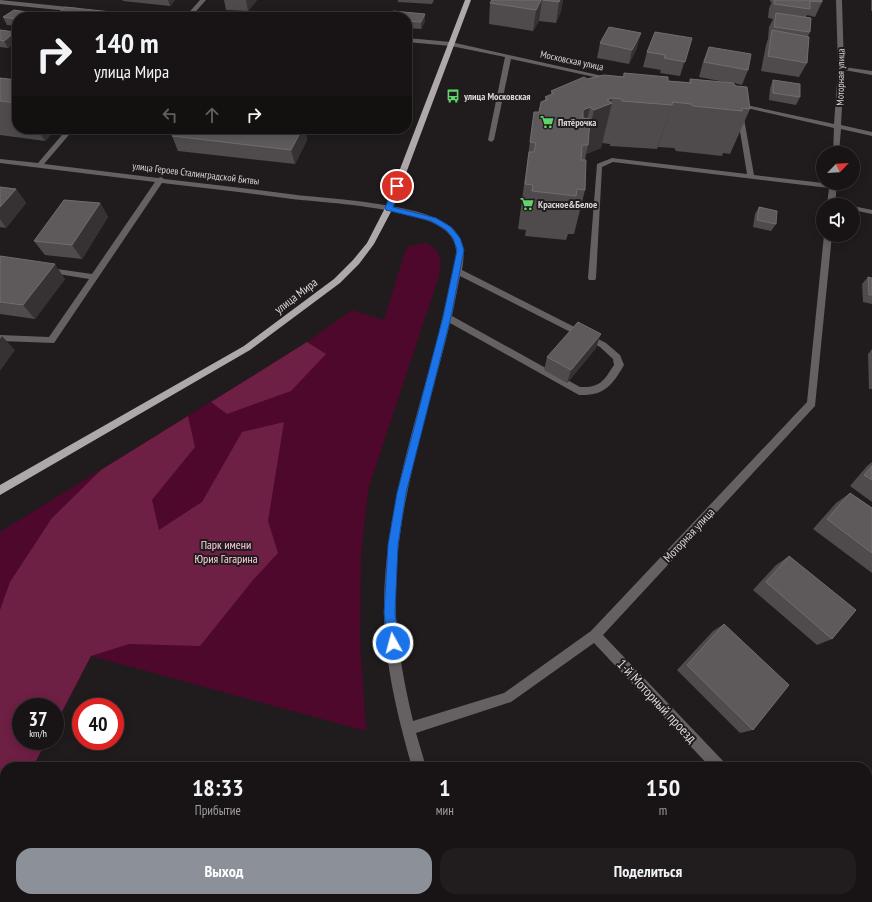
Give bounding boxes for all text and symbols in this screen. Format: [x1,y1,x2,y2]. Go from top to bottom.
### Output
text: 140 m [94,24,158,61]
icon: right [28,28,80,80]
street label: Московская улица [539,47,605,74]
street label: Моторная улица [834,48,847,106]
text: улица Мира [94,60,169,83]
bus stop icon: улица Московская [445,88,461,104]
place label: улица Московская [463,90,531,103]
icon: left [159,104,181,126]
icon: ahead [201,104,223,126]
icon: right [243,104,265,126]
supermarket icon: Пятёрочка [539,114,555,130]
place label: Пятёрочка [558,116,596,129]
north arrow [816,146,860,190]
map controls [816,146,860,242]
street label: улица Героев Сталинградской Битвы [132,159,260,188]
pin [380,169,414,203]
icon: arrive [386,175,408,197]
supermarket icon: Красное&Белое [519,196,535,212]
place label: Красное&Белое [538,198,597,211]
button: sound [816,198,860,242]
street label: улица Мира [271,274,320,317]
street label: Моторная улица [660,504,718,565]
park label: Парк имени Юрия Гагарина [194,537,258,566]
position arrow [372,622,414,664]
street label: 1-й Моторный проезд [613,655,701,747]
speed limit sign: 40 [72,698,124,750]
text: 37 [28,706,48,732]
text: km/h [29,727,47,740]
text: 18:33 [192,772,244,803]
text: 1 [439,772,450,803]
text: 150 [646,772,680,803]
text: Прибытие [195,802,241,819]
text: мин [436,802,454,819]
text: m [659,802,667,819]
button: Выход [16,848,432,894]
button: Поделиться [440,848,856,894]

